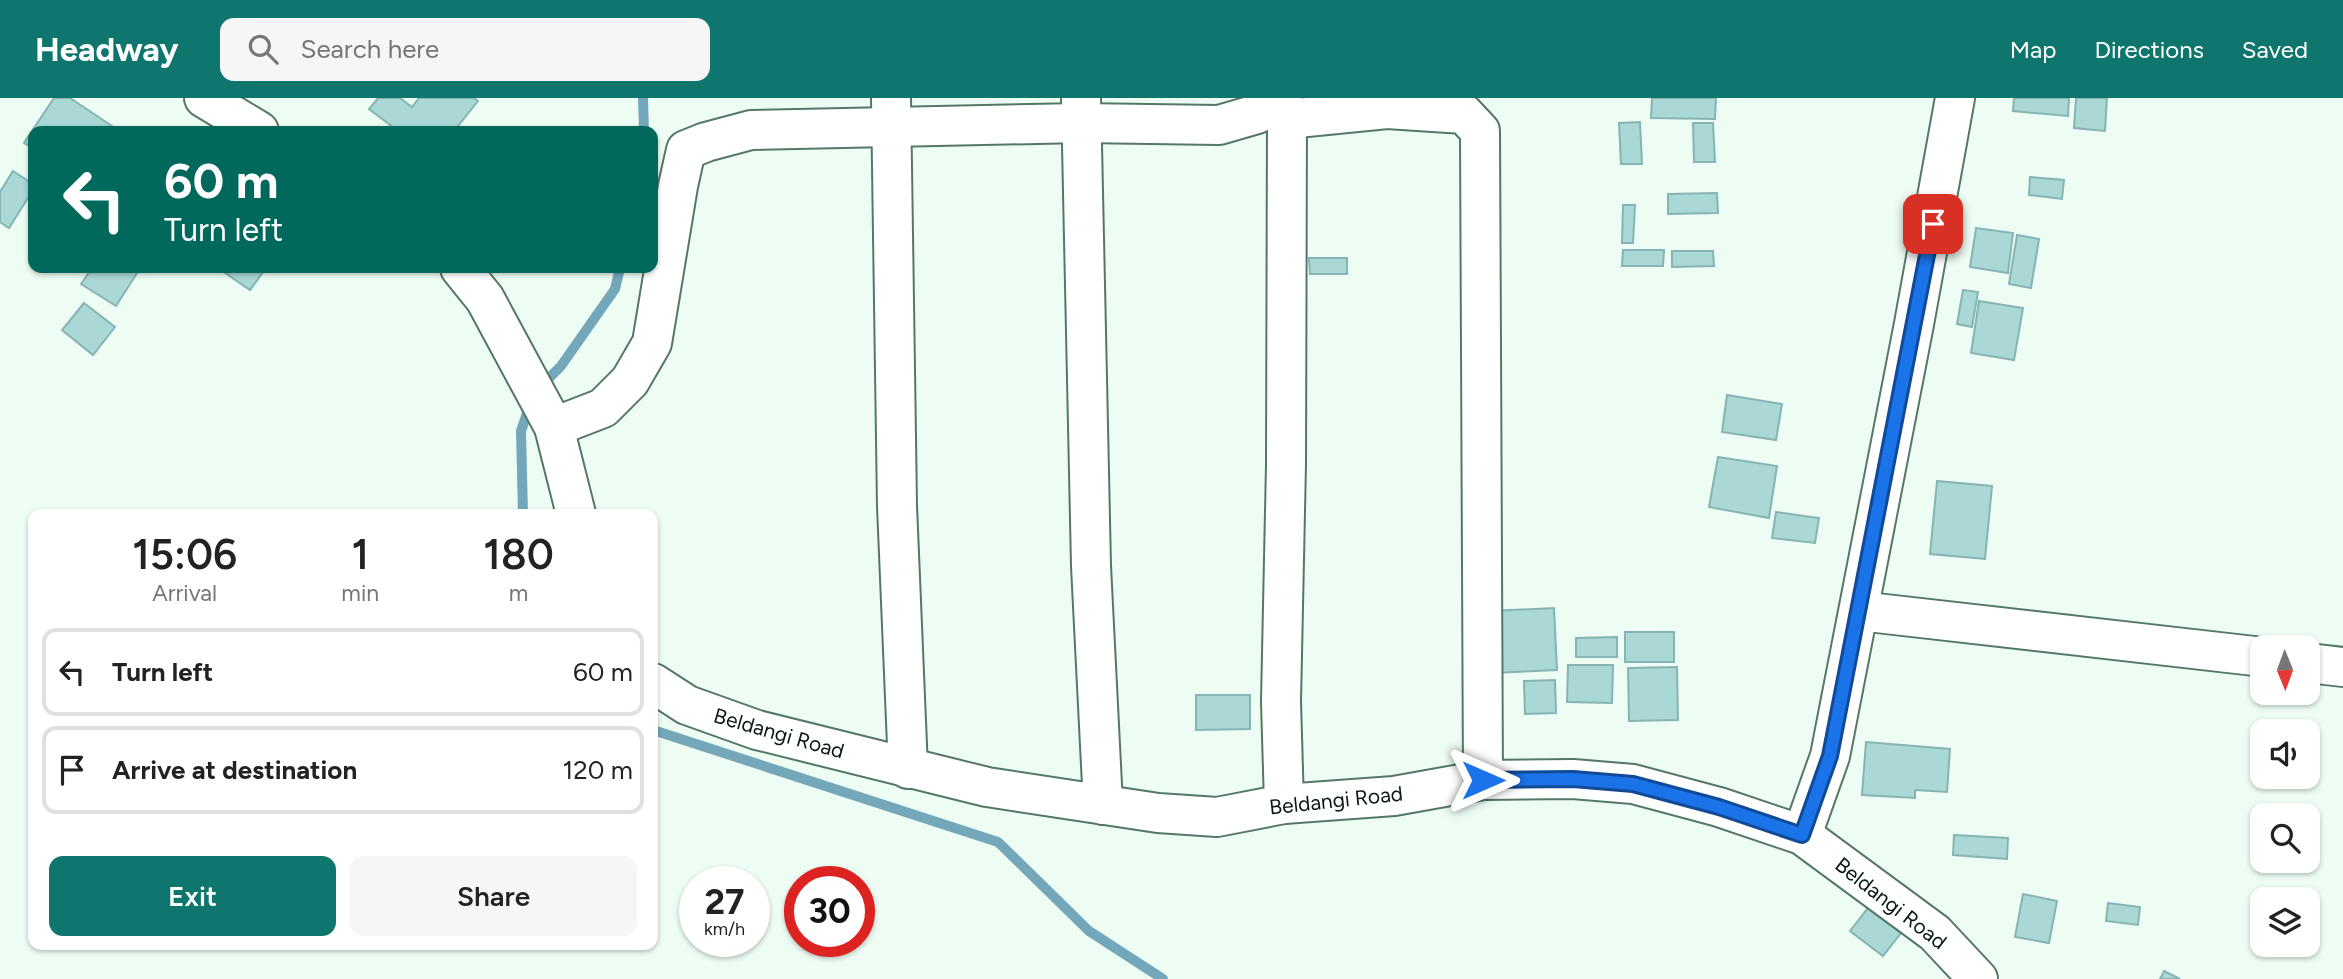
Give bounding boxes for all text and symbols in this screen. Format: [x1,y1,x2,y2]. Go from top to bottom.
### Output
search box [220,18,710,81]
text: Headway [35,30,178,69]
icon: search [244,30,282,68]
text: Search here [300,33,439,65]
text: Map [2010,35,2056,64]
text: Directions [2094,35,2204,64]
text: Saved [2242,35,2308,64]
text: 60 m [164,151,279,210]
icon: left [49,154,140,245]
pin [1903,194,1963,254]
icon: arrive [1914,205,1952,243]
text: Turn left [164,211,283,249]
text: 15:06 [132,529,237,580]
text: 1 [351,529,369,580]
text: 180 [483,529,554,580]
text: Arrival [152,579,217,607]
text: min [341,579,379,607]
text: m [509,579,528,607]
north arrow [2250,635,2320,705]
map controls [2250,635,2320,957]
icon: left [53,653,91,691]
text: Turn left [112,656,213,688]
text: 60 m [573,656,633,688]
street label: Beldangi Road [711,702,847,764]
button: sound [2250,719,2320,789]
position arrow [1446,743,1520,817]
icon: arrive [53,751,91,789]
text: Arrive at destination [112,754,357,786]
text: 120 m [563,754,633,786]
street label: Beldangi Road [1268,781,1404,819]
button: search [2250,803,2320,873]
street label: Beldangi Road [1830,852,1952,954]
button: Exit [49,856,336,936]
button: Share [350,856,637,936]
speed limit sign: 30 [784,866,875,957]
text: 27 [705,881,744,923]
button: layers [2250,887,2320,957]
text: km/h [704,918,745,940]

